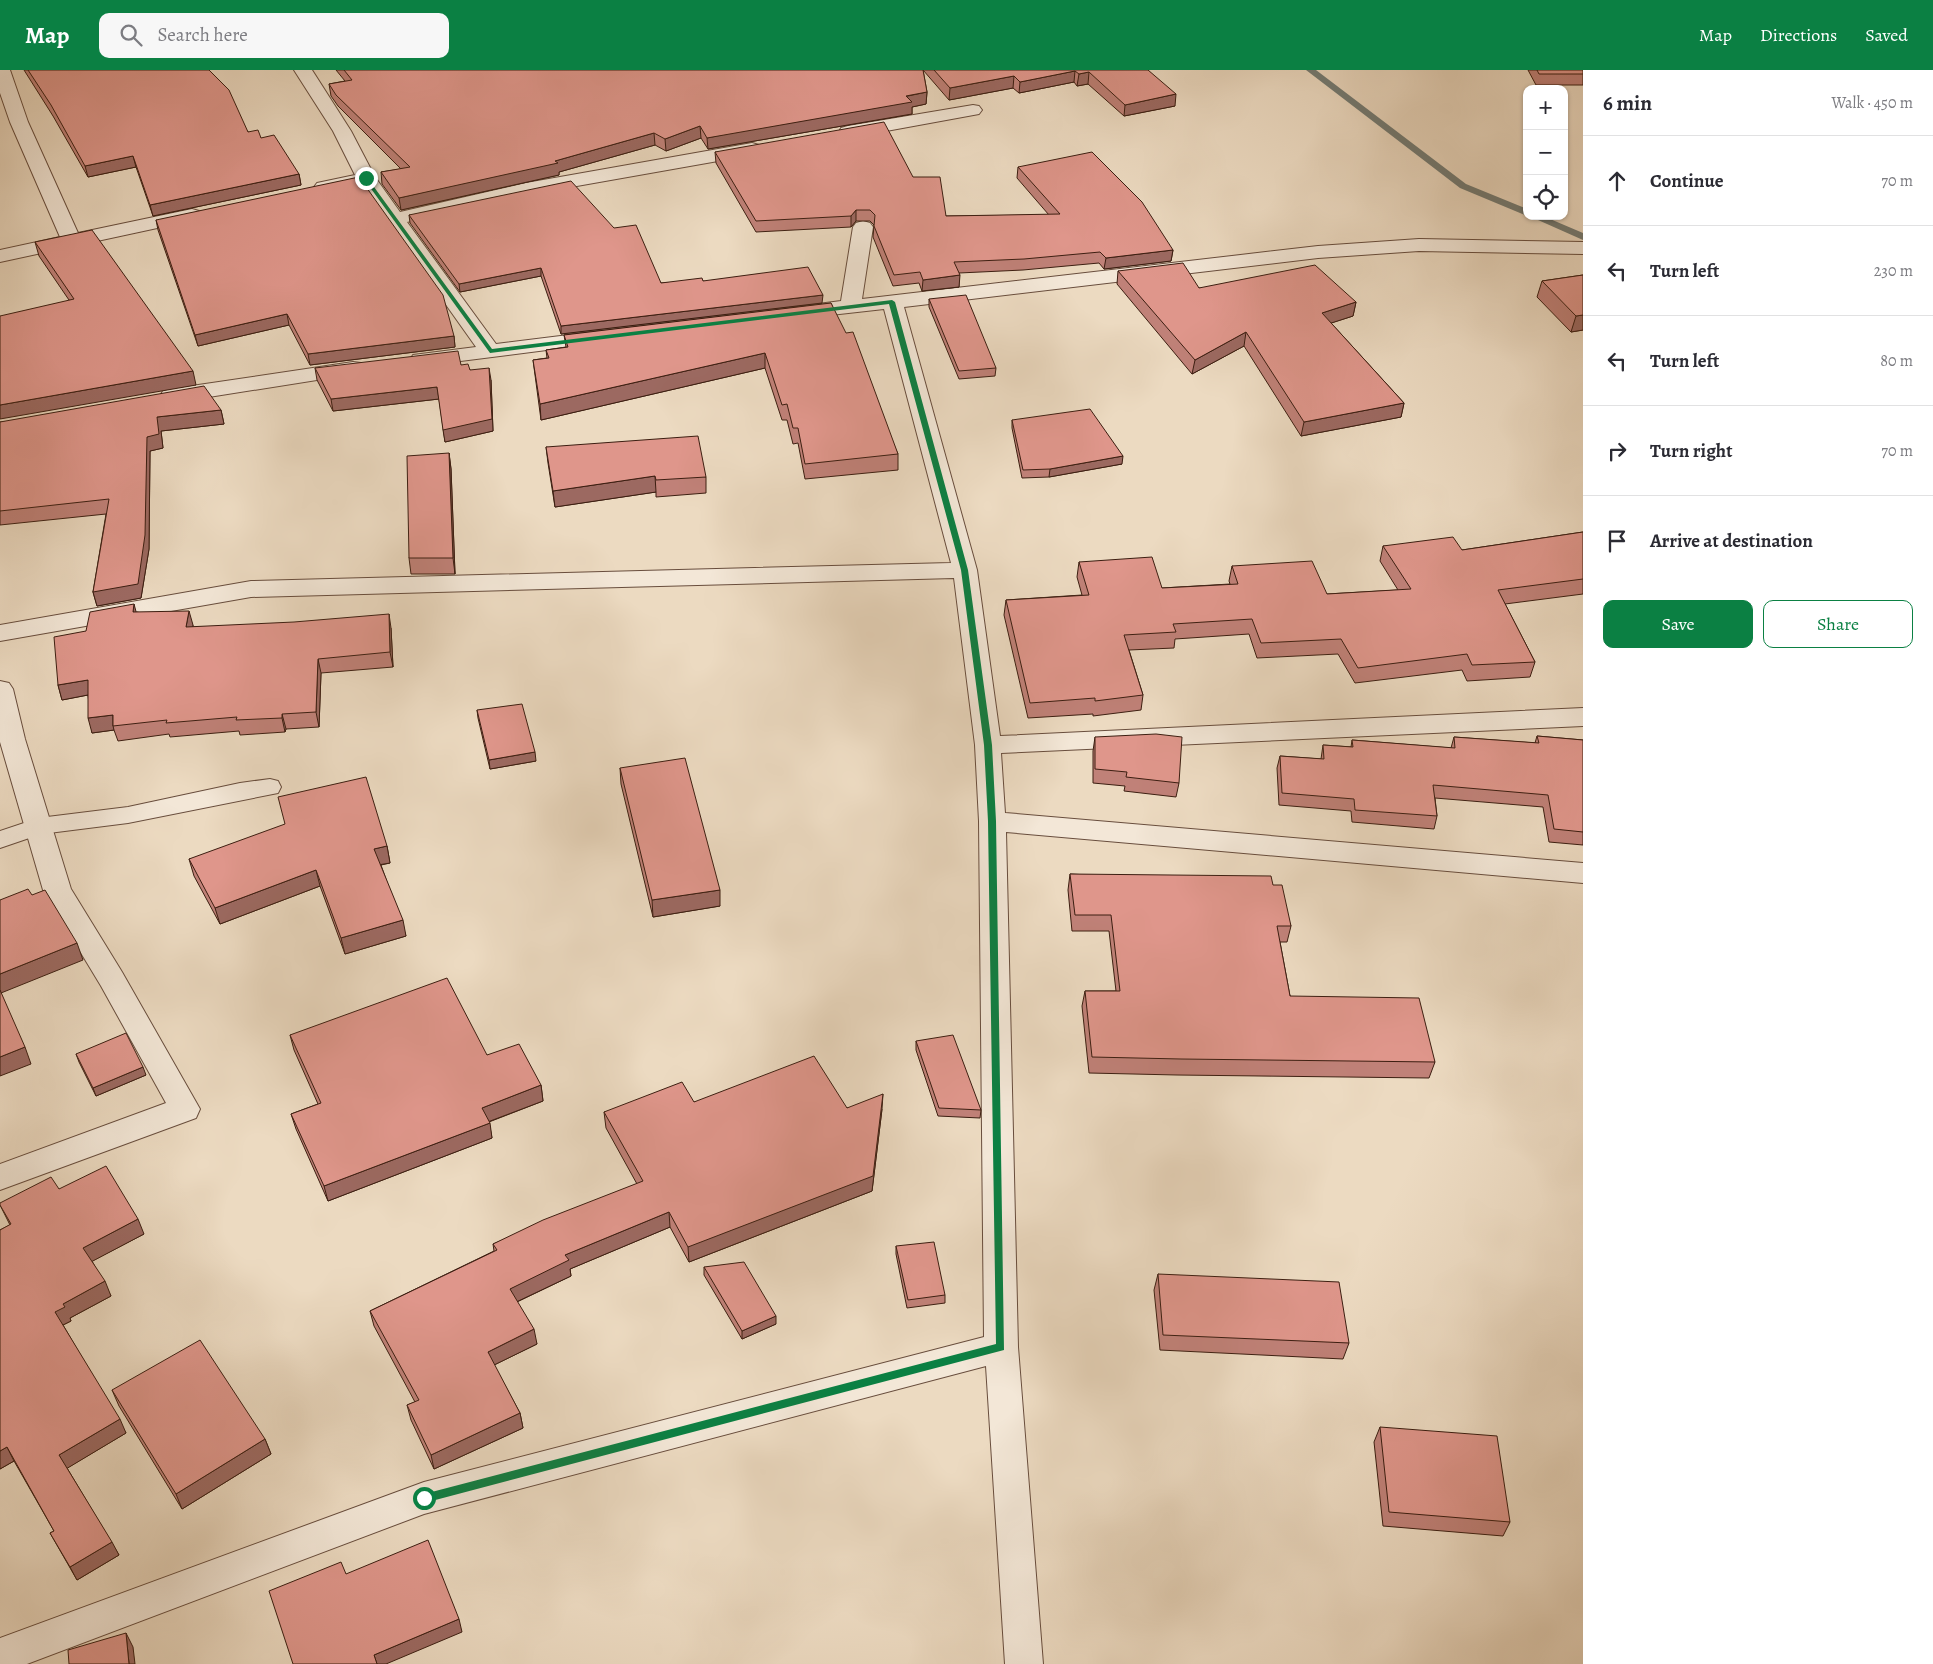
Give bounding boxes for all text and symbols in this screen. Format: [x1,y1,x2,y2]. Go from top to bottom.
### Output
search box [99,13,449,58]
text: Map [25,19,69,51]
icon: search [117,21,145,49]
text: Search here [157,22,248,48]
text: Map [1699,23,1732,47]
text: Directions [1760,23,1837,47]
text: Saved [1865,23,1908,47]
map controls [1523,85,1568,220]
button: + [1523,85,1568,130]
text: 6 min [1603,89,1652,117]
text: Walk · 450 m [1831,92,1913,114]
button: − [1523,130,1568,175]
route end [355,167,378,190]
icon: ahead [1603,167,1631,195]
text: Continue [1650,168,1724,194]
text: 70 m [1881,170,1913,192]
button: locate [1523,175,1568,220]
icon: left [1603,257,1631,285]
text: Turn left [1650,258,1719,284]
text: 230 m [1874,260,1913,282]
icon: left [1603,347,1631,375]
text: Turn left [1650,348,1719,374]
text: 80 m [1880,350,1913,372]
icon: right [1603,437,1631,465]
text: Turn right [1650,438,1732,464]
text: 70 m [1881,440,1913,462]
icon: arrive [1603,527,1631,555]
text: Arrive at destination [1650,528,1813,554]
button: Save [1603,600,1753,648]
button: Share [1763,600,1913,648]
route start [413,1487,436,1510]

